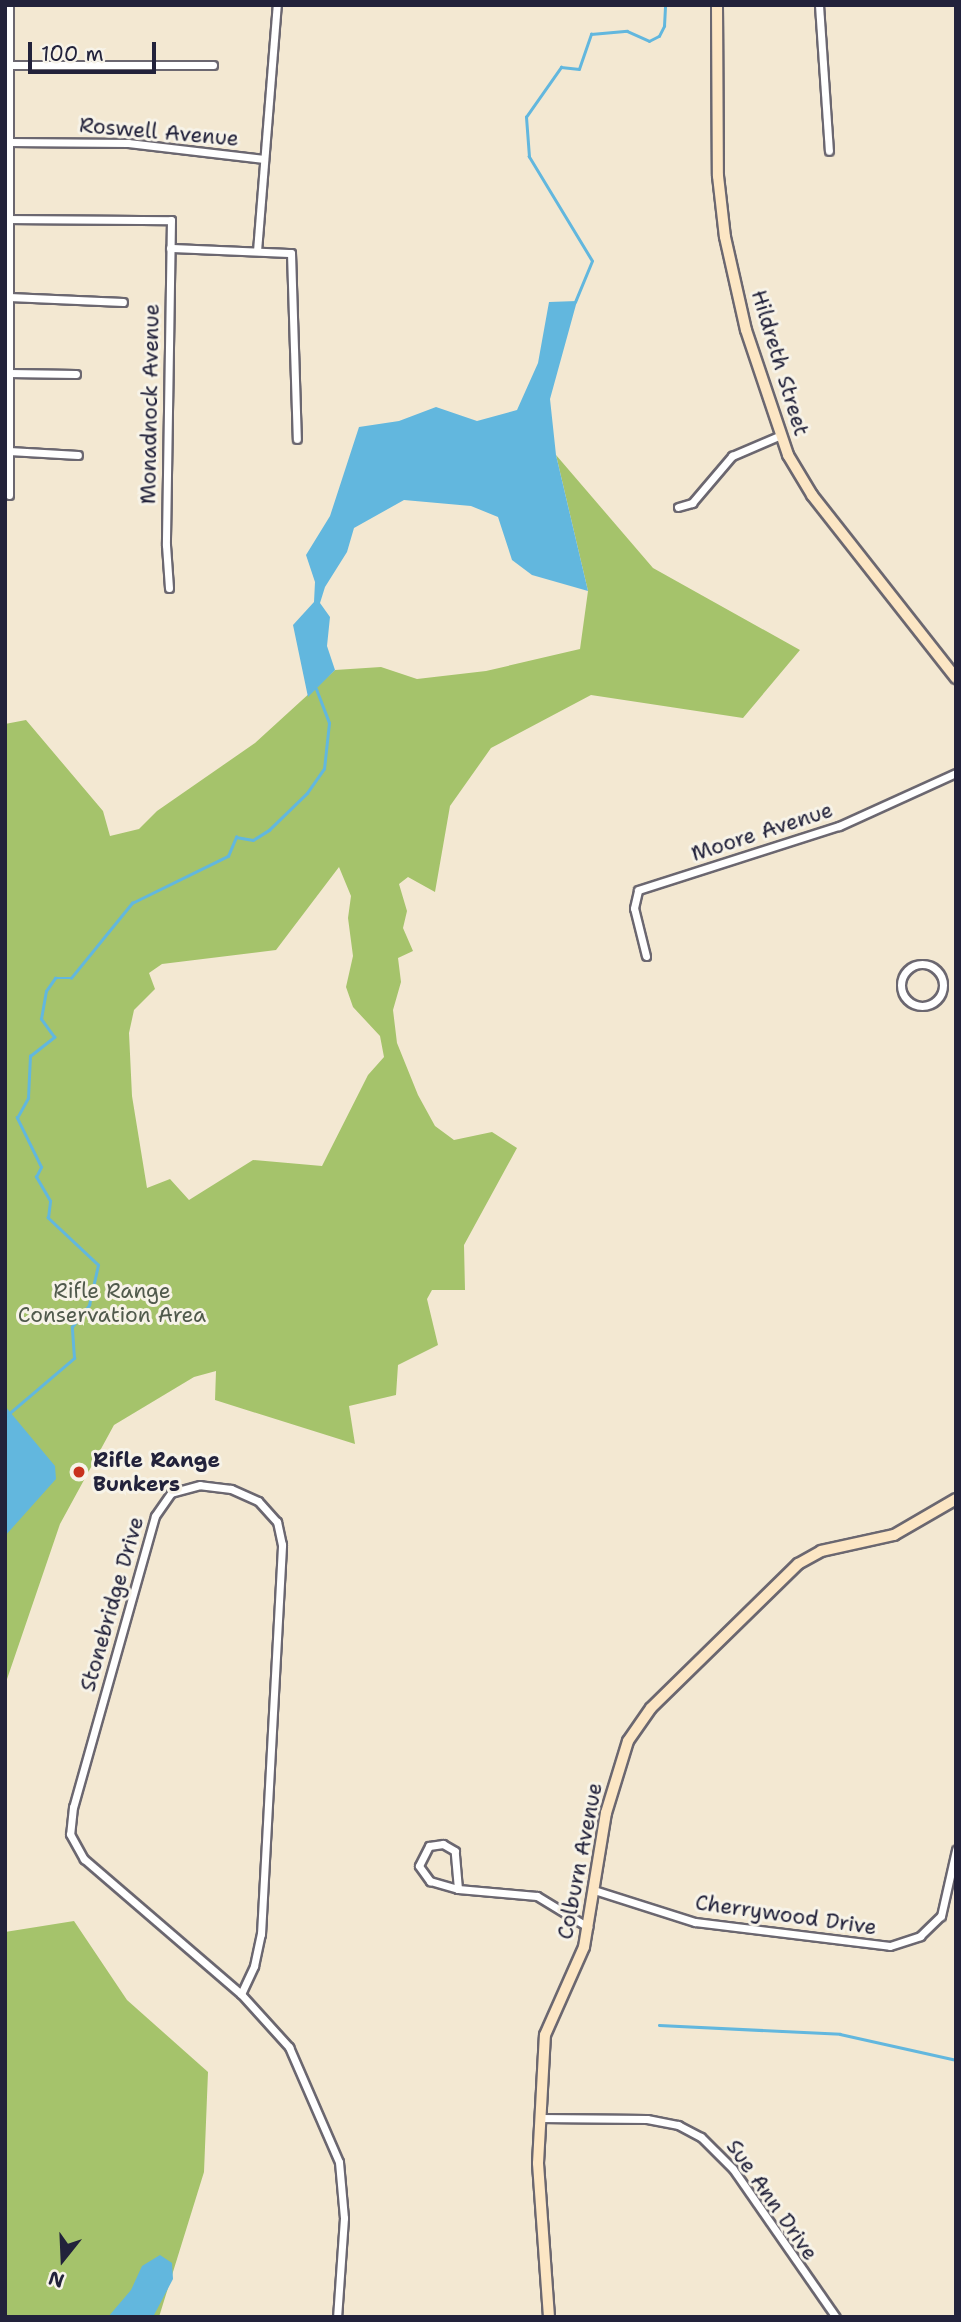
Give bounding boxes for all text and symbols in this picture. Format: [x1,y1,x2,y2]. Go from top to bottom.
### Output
scale bar [32,28,159,72]
text: 100 m [41,40,104,68]
street label: Roswell Avenue [78,112,240,152]
street label: Hildreth Street [746,287,814,439]
street label: Monadnock Avenue [136,303,164,505]
street label: Moore Avenue [688,797,836,867]
park label: Rifle Range Conservation Area [18,1278,206,1328]
place label: Rifle Range Bunkers [93,1447,220,1497]
marker: Rifle Range Bunkers [71,1464,87,1480]
street label: Stonebridge Drive [75,1514,149,1694]
street label: Colburn Avenue [552,1780,608,1942]
street label: Cherrywood Drive [694,1890,878,1940]
street label: Sue Ann Drive [721,2135,823,2265]
north arrow [28,2224,98,2294]
text: N [45,2265,67,2294]

